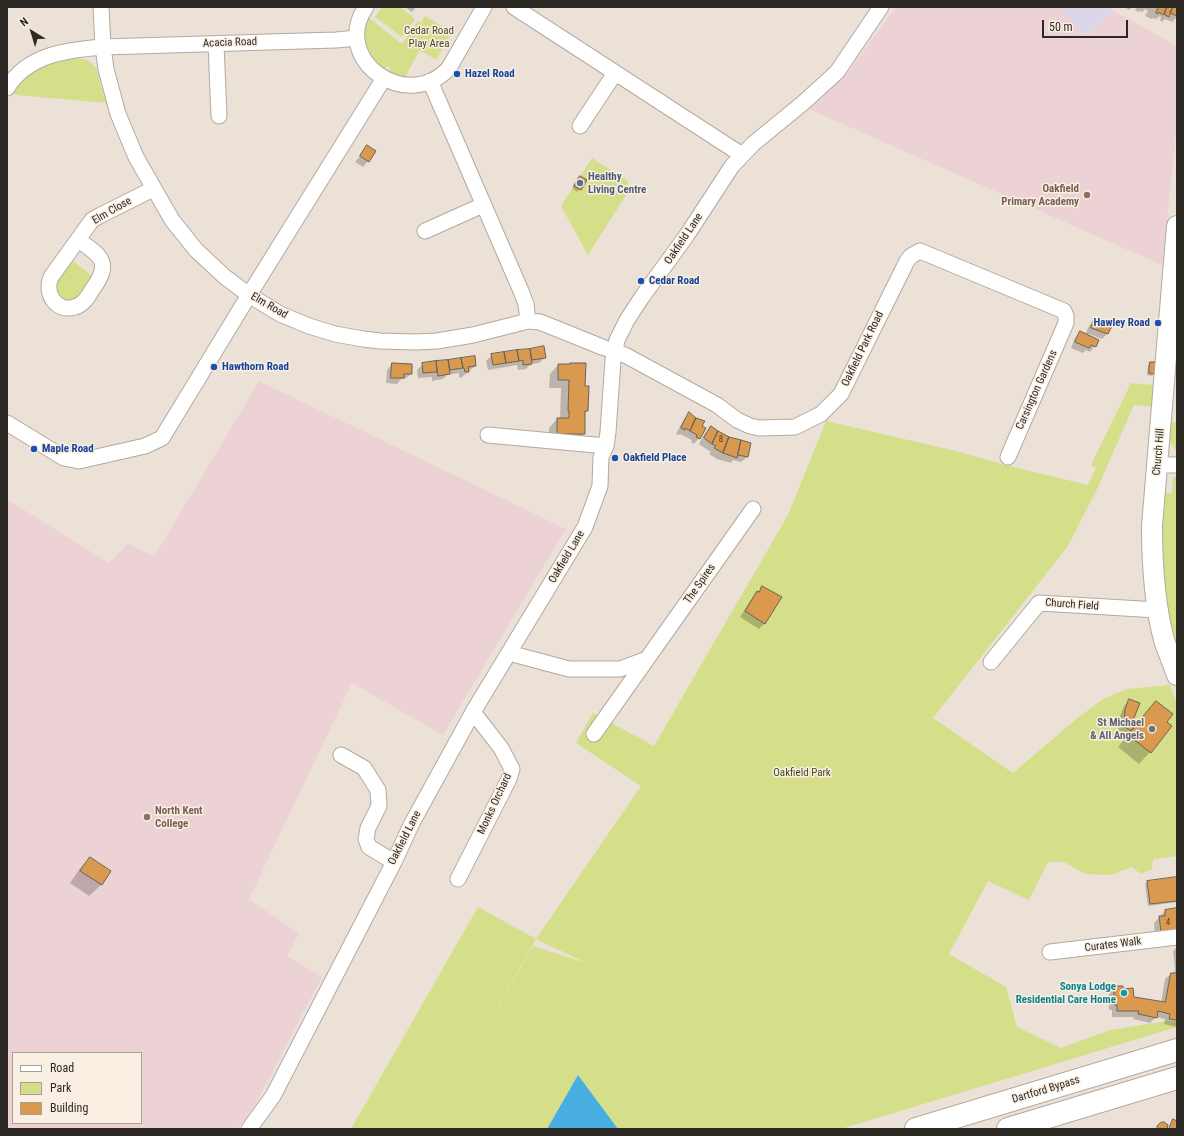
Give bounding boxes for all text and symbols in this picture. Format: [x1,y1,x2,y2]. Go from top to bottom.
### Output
north arrow [12,12,52,52]
scale bar [1044,12,1130,38]
text: N [18,15,31,29]
text: 50 m [1049,20,1073,34]
park label: Cedar Road Play Area [404,24,454,50]
street label: Acacia Road [203,35,257,51]
place label: Hazel Road [465,67,515,81]
marker: Hazel Road [452,69,462,79]
place label: Healthy Living Centre [588,170,646,196]
marker: Healthy Living Centre [575,178,585,188]
place label: Oakfield Primary Academy [1001,182,1079,208]
marker: Oakfield Primary Academy [1082,190,1092,200]
street label: Elm Close [90,194,134,228]
street label: Oakfield Lane [662,211,706,267]
place label: Cedar Road [649,274,700,288]
marker: Cedar Road [636,276,646,286]
street label: Elm Road [248,290,290,322]
street label: Oakfield Park Road [839,309,887,389]
place label: Hawley Road [1094,316,1150,330]
marker: Hawley Road [1153,318,1163,328]
street label: Carsington Gardens [1014,348,1060,432]
place label: Hawthorn Road [222,360,289,374]
marker: Hawthorn Road [209,362,219,372]
street label: Church Hill [1150,428,1168,476]
house number: 8 [719,435,723,445]
place label: Maple Road [42,442,94,456]
marker: Maple Road [29,444,39,454]
place label: Oakfield Place [623,451,687,465]
marker: Oakfield Place [610,453,620,463]
street label: Oakfield Lane [546,528,588,586]
street label: The Spires [681,561,719,607]
street label: Church Field [1045,597,1099,613]
place label: St Michael & All Angels [1090,716,1144,742]
marker: St Michael & All Angels [1147,724,1157,734]
park label: Oakfield Park [773,766,831,780]
street label: Monks Orchard [475,771,515,837]
place label: North Kent College [155,804,202,830]
street label: Oakfield Lane [386,809,424,867]
marker: North Kent College [142,812,152,822]
house number: 4 [1166,918,1170,928]
street label: Curates Walk [1084,935,1142,955]
place label: Sonya Lodge Residential Care Home [1016,980,1116,1006]
marker: Sonya Lodge Residential Care Home [1119,988,1129,998]
legend [12,1052,142,1124]
text: Road [50,1061,74,1075]
street label: Dartford Bypass [1011,1073,1081,1107]
text: Park [50,1081,71,1095]
text: Building [50,1101,88,1115]

